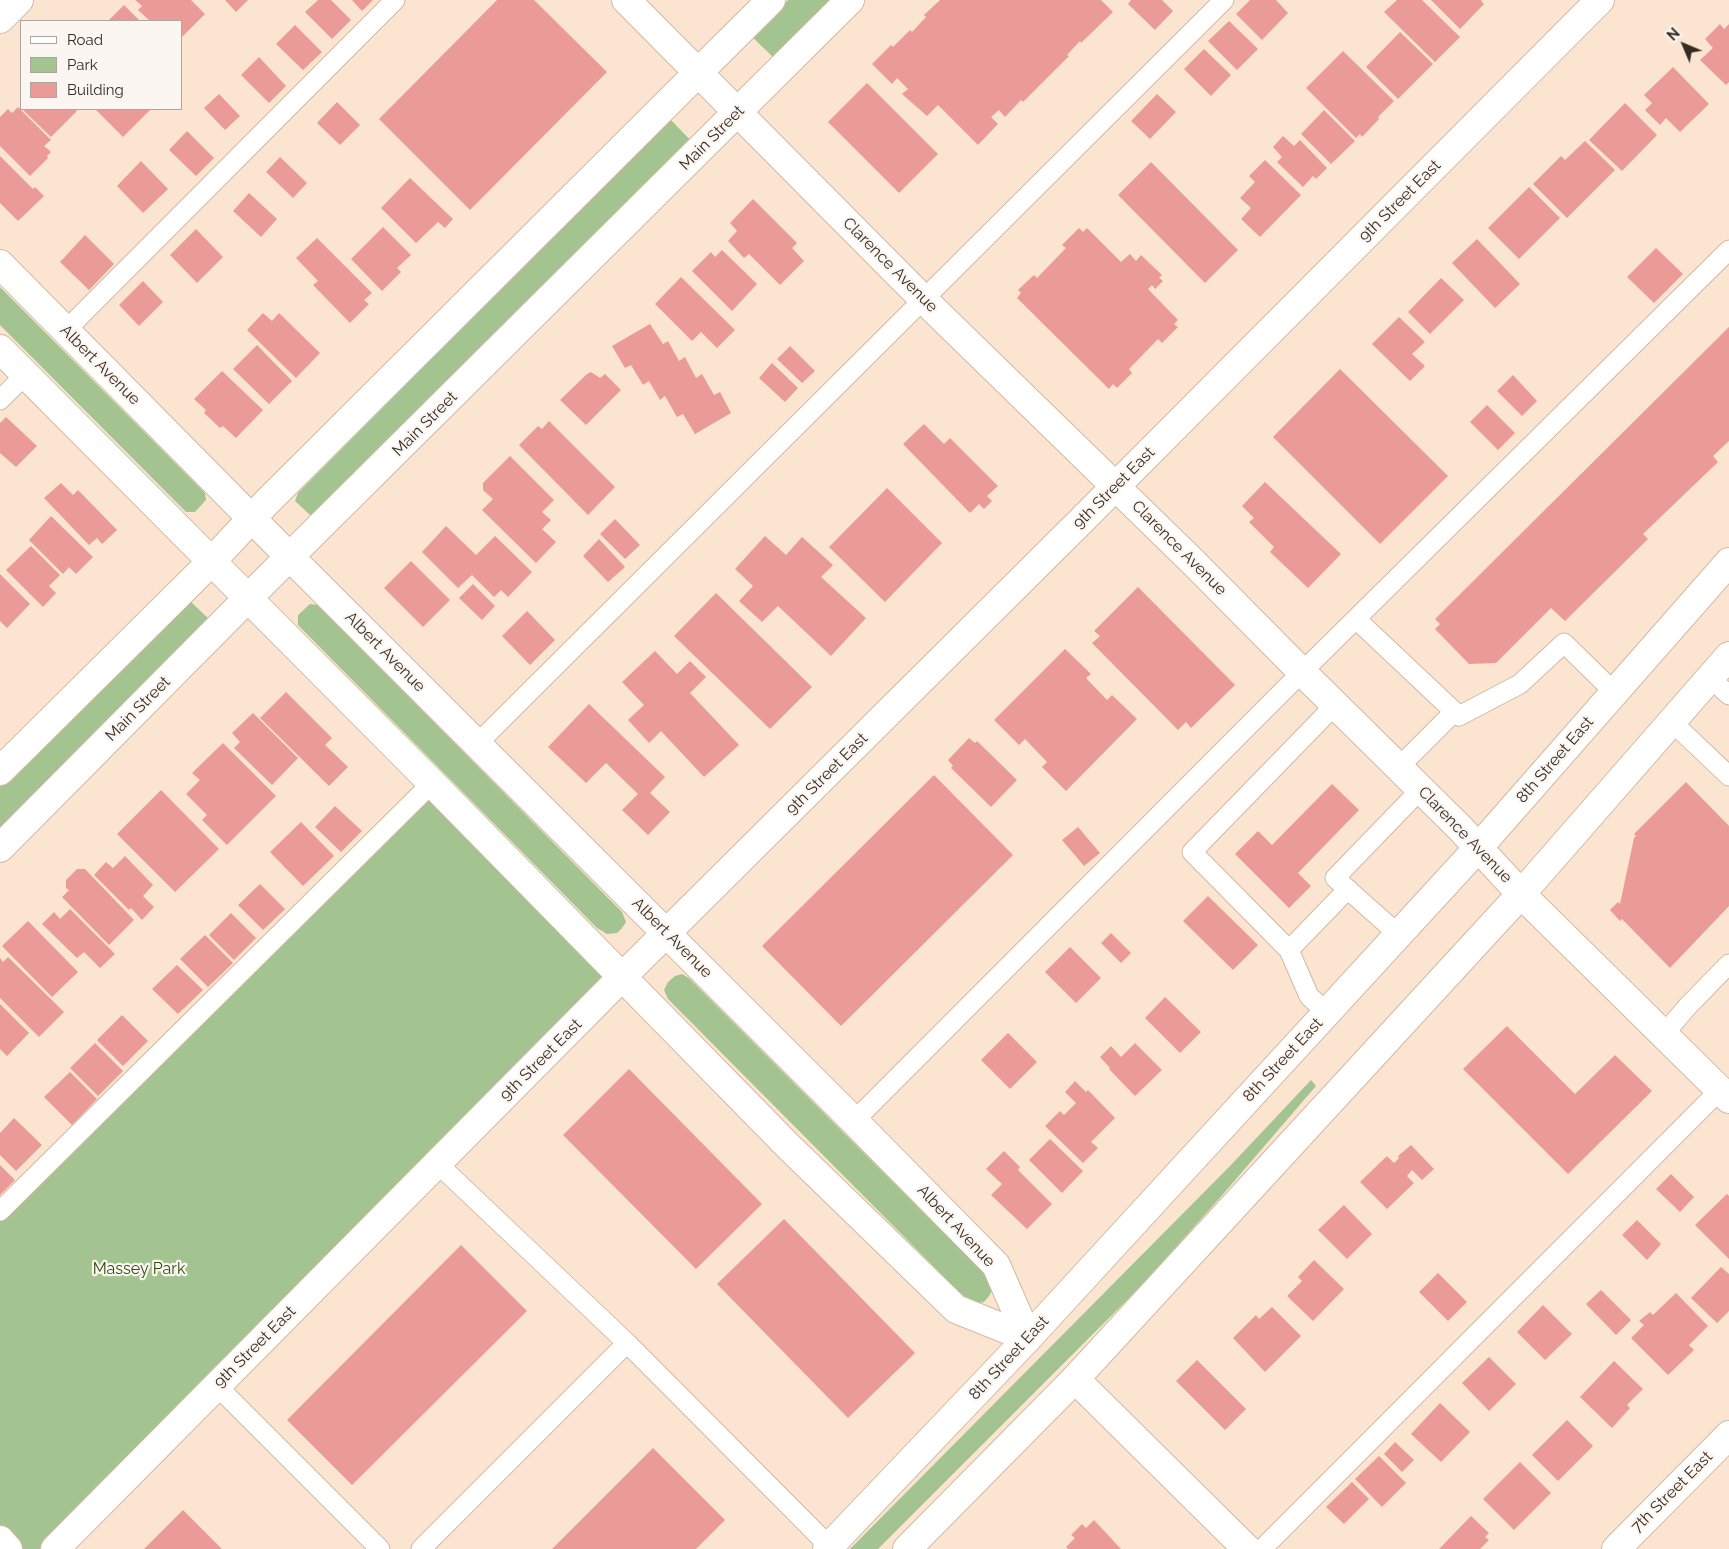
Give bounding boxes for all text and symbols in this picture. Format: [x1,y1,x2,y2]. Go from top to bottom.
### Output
legend [20,20,182,110]
north arrow [1659,20,1709,70]
text: N [1664,25,1683,44]
text: Road [67,31,103,49]
text: Park [67,56,98,74]
text: Building [67,81,124,99]
street label: Main Street [676,102,748,174]
street label: 9th Street East [1355,156,1445,246]
street label: Clarence Avenue [839,214,941,316]
street label: Albert Avenue [56,321,144,409]
street label: Main Street [389,388,461,460]
street label: 9th Street East [1069,443,1159,533]
street label: Clarence Avenue [1128,497,1230,599]
street label: Albert Avenue [341,608,429,696]
street label: Main Street [102,673,174,745]
street label: 8th Street East [1512,713,1598,807]
street label: 9th Street East [782,729,872,819]
street label: Clarence Avenue [1414,783,1516,887]
street label: Albert Avenue [628,894,716,982]
street label: 8th Street East [1239,1014,1327,1106]
street label: 9th Street East [496,1015,586,1105]
street label: Albert Avenue [913,1181,999,1271]
park label: Massey Park [93,1259,185,1279]
street label: 9th Street East [210,1302,300,1392]
street label: 8th Street East [965,1312,1053,1404]
street label: 7th Street East [1627,1447,1717,1537]

